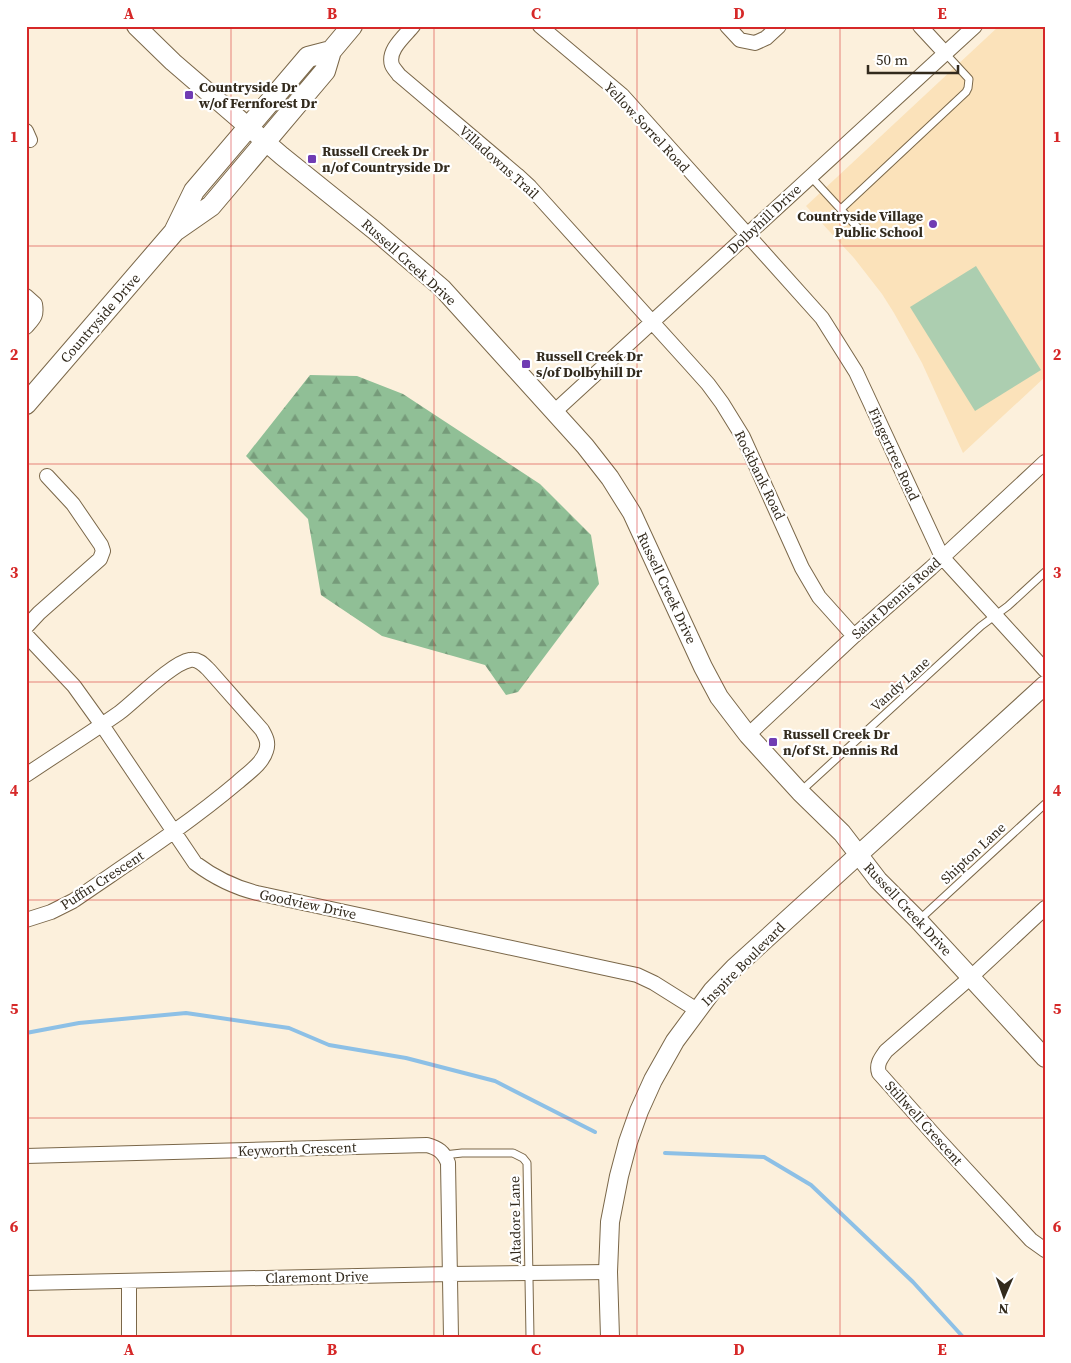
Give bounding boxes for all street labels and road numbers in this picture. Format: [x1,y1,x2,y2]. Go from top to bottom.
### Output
street label: Yellow Sorrel Road [600,77,694,177]
street label: Villadowns Trail [455,121,543,203]
street label: Dolbyhill Drive [723,179,805,259]
street label: Russell Creek Drive [357,214,461,310]
street label: Countryside Drive [55,269,145,367]
street label: Fingertree Road [864,404,924,504]
street label: Rockbank Road [730,427,790,523]
street label: Russell Creek Drive [632,529,702,647]
street label: Saint Dennis Road [847,552,945,644]
street label: Vandy Lane [866,652,934,716]
street label: Shipton Lane [936,818,1010,888]
street label: Puffin Crescent [56,845,148,914]
street label: Russell Creek Drive [859,858,957,960]
street label: Goodview Drive [258,884,358,924]
street label: Inspire Boulevard [697,917,790,1010]
street label: Stillwell Crescent [881,1076,968,1170]
street label: Keyworth Crescent [237,1137,357,1161]
street label: Altadore Lane [504,1176,526,1264]
street label: Claremont Drive [265,1266,369,1288]

